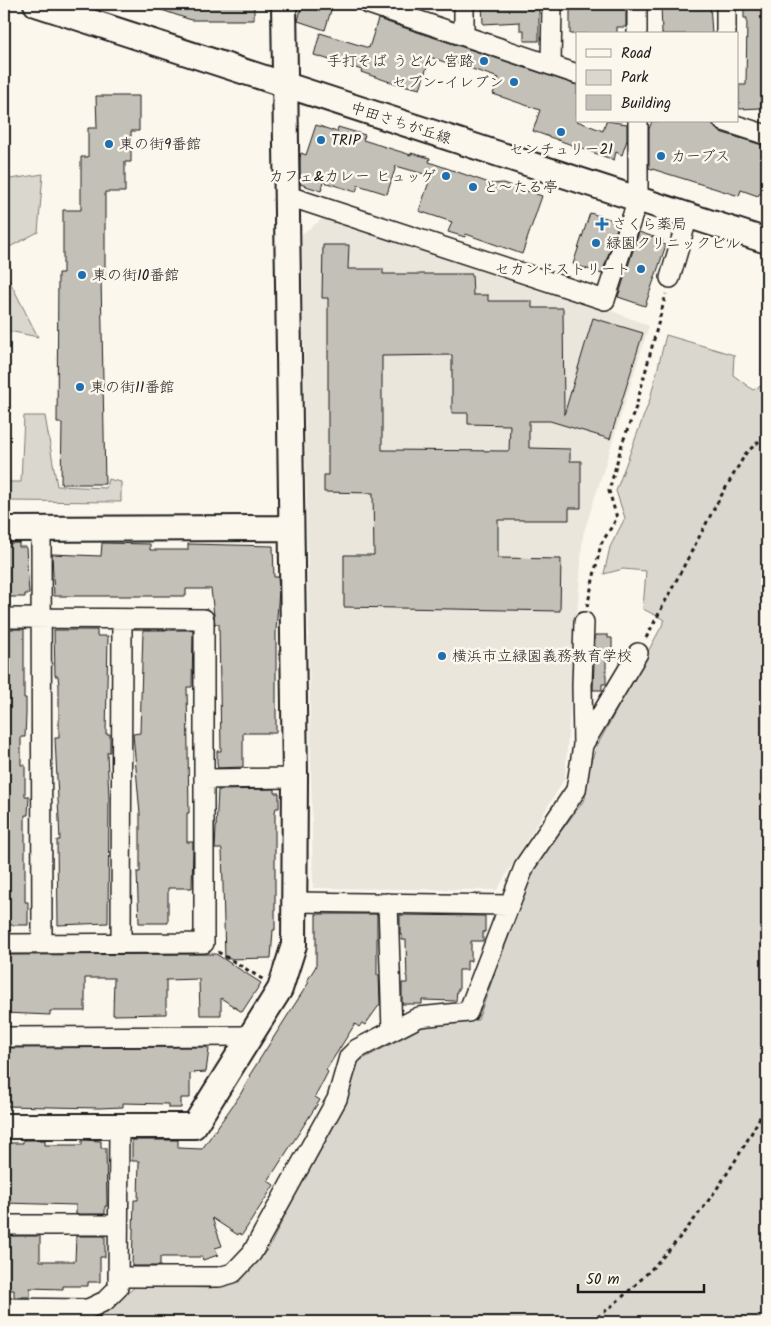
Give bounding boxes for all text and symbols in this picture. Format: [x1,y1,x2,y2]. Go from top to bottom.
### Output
legend [576,32,738,122]
text: Road [621,42,652,66]
place label: 手打そば うどん 宮路 [327,50,474,74]
marker: 手打そば うどん 宮路 [478,55,490,67]
text: Park [621,66,649,90]
place label: セブン-イレブン [392,71,504,95]
marker: セブン-イレブン [508,76,520,88]
text: Building [621,92,671,116]
street label: 中田さちが丘線 [347,96,454,152]
marker: センチュリー21 [555,126,567,138]
place label: TRIP [331,129,361,153]
place label: 東の街9番館 [119,133,201,157]
marker: TRIP [315,134,327,146]
marker: 東の街9番館 [103,138,115,150]
place label: センチュリー21 [509,138,613,162]
place label: カーブス [671,145,730,169]
marker: カーブス [655,150,667,162]
place label: カフェ&カレー ヒュッゲ [269,165,436,189]
marker: カフェ&カレー ヒュッゲ [440,170,452,182]
place label: と～たる亭 [483,176,558,200]
marker: と～たる亭 [467,181,479,193]
place label: さくら薬局 [612,213,687,237]
marker: さくら薬局 [596,218,608,230]
place label: 緑園クリニックビル [606,232,741,256]
marker: 緑園クリニックビル [590,237,602,249]
place label: セカンドストリート [495,258,631,282]
marker: セカンドストリート [635,263,647,275]
place label: 東の街10番館 [92,264,179,288]
marker: 東の街10番館 [76,269,88,281]
place label: 東の街11番館 [90,376,174,400]
marker: 東の街11番館 [74,381,86,393]
place label: 横浜市立緑園義務教育学校 [452,645,632,669]
marker: 横浜市立緑園義務教育学校 [436,650,448,662]
scale bar [578,1261,705,1293]
text: 50 m [586,1268,620,1292]

